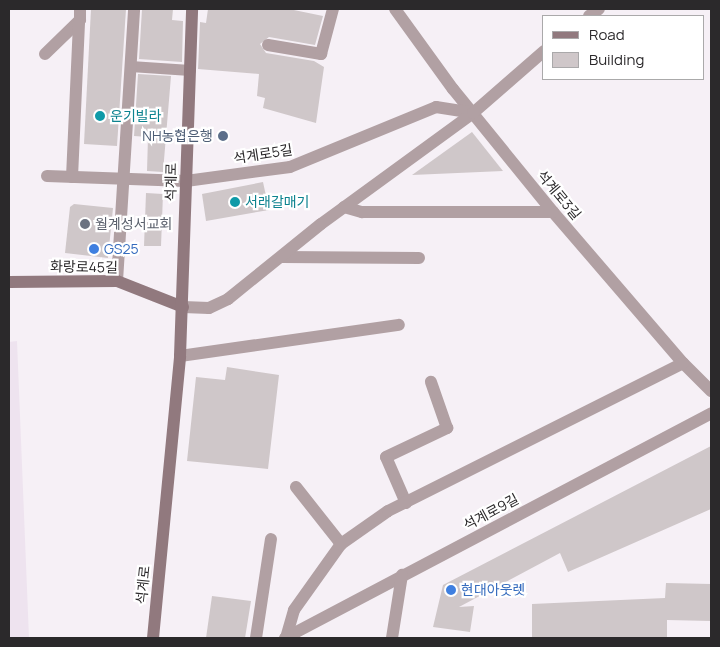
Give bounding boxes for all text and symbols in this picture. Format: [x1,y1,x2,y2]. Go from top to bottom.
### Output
legend [542,15,705,80]
text: Road [589,24,625,45]
text: Building [589,49,644,70]
place label: 운기빌라 [110,108,162,124]
marker: 운기빌라 [94,110,106,122]
place label: NH농협은행 [142,128,213,144]
marker: NH농협은행 [217,130,229,142]
street label: 석계로5길 [232,141,294,167]
street label: 석계로 [162,163,180,201]
street label: 석계로3길 [534,167,584,223]
place label: 서래갈매기 [245,194,309,210]
marker: 서래갈매기 [229,196,241,208]
place label: 월계성서교회 [95,216,172,232]
marker: 월계성서교회 [79,218,91,230]
place label: GS25 [104,241,139,257]
marker: GS25 [88,243,100,255]
street label: 화랑로45길 [50,258,118,276]
street label: 석계로9길 [460,490,522,534]
street label: 석계로 [133,565,153,605]
place label: 현대아웃렛 [461,582,525,598]
marker: 현대아웃렛 [445,584,457,596]

